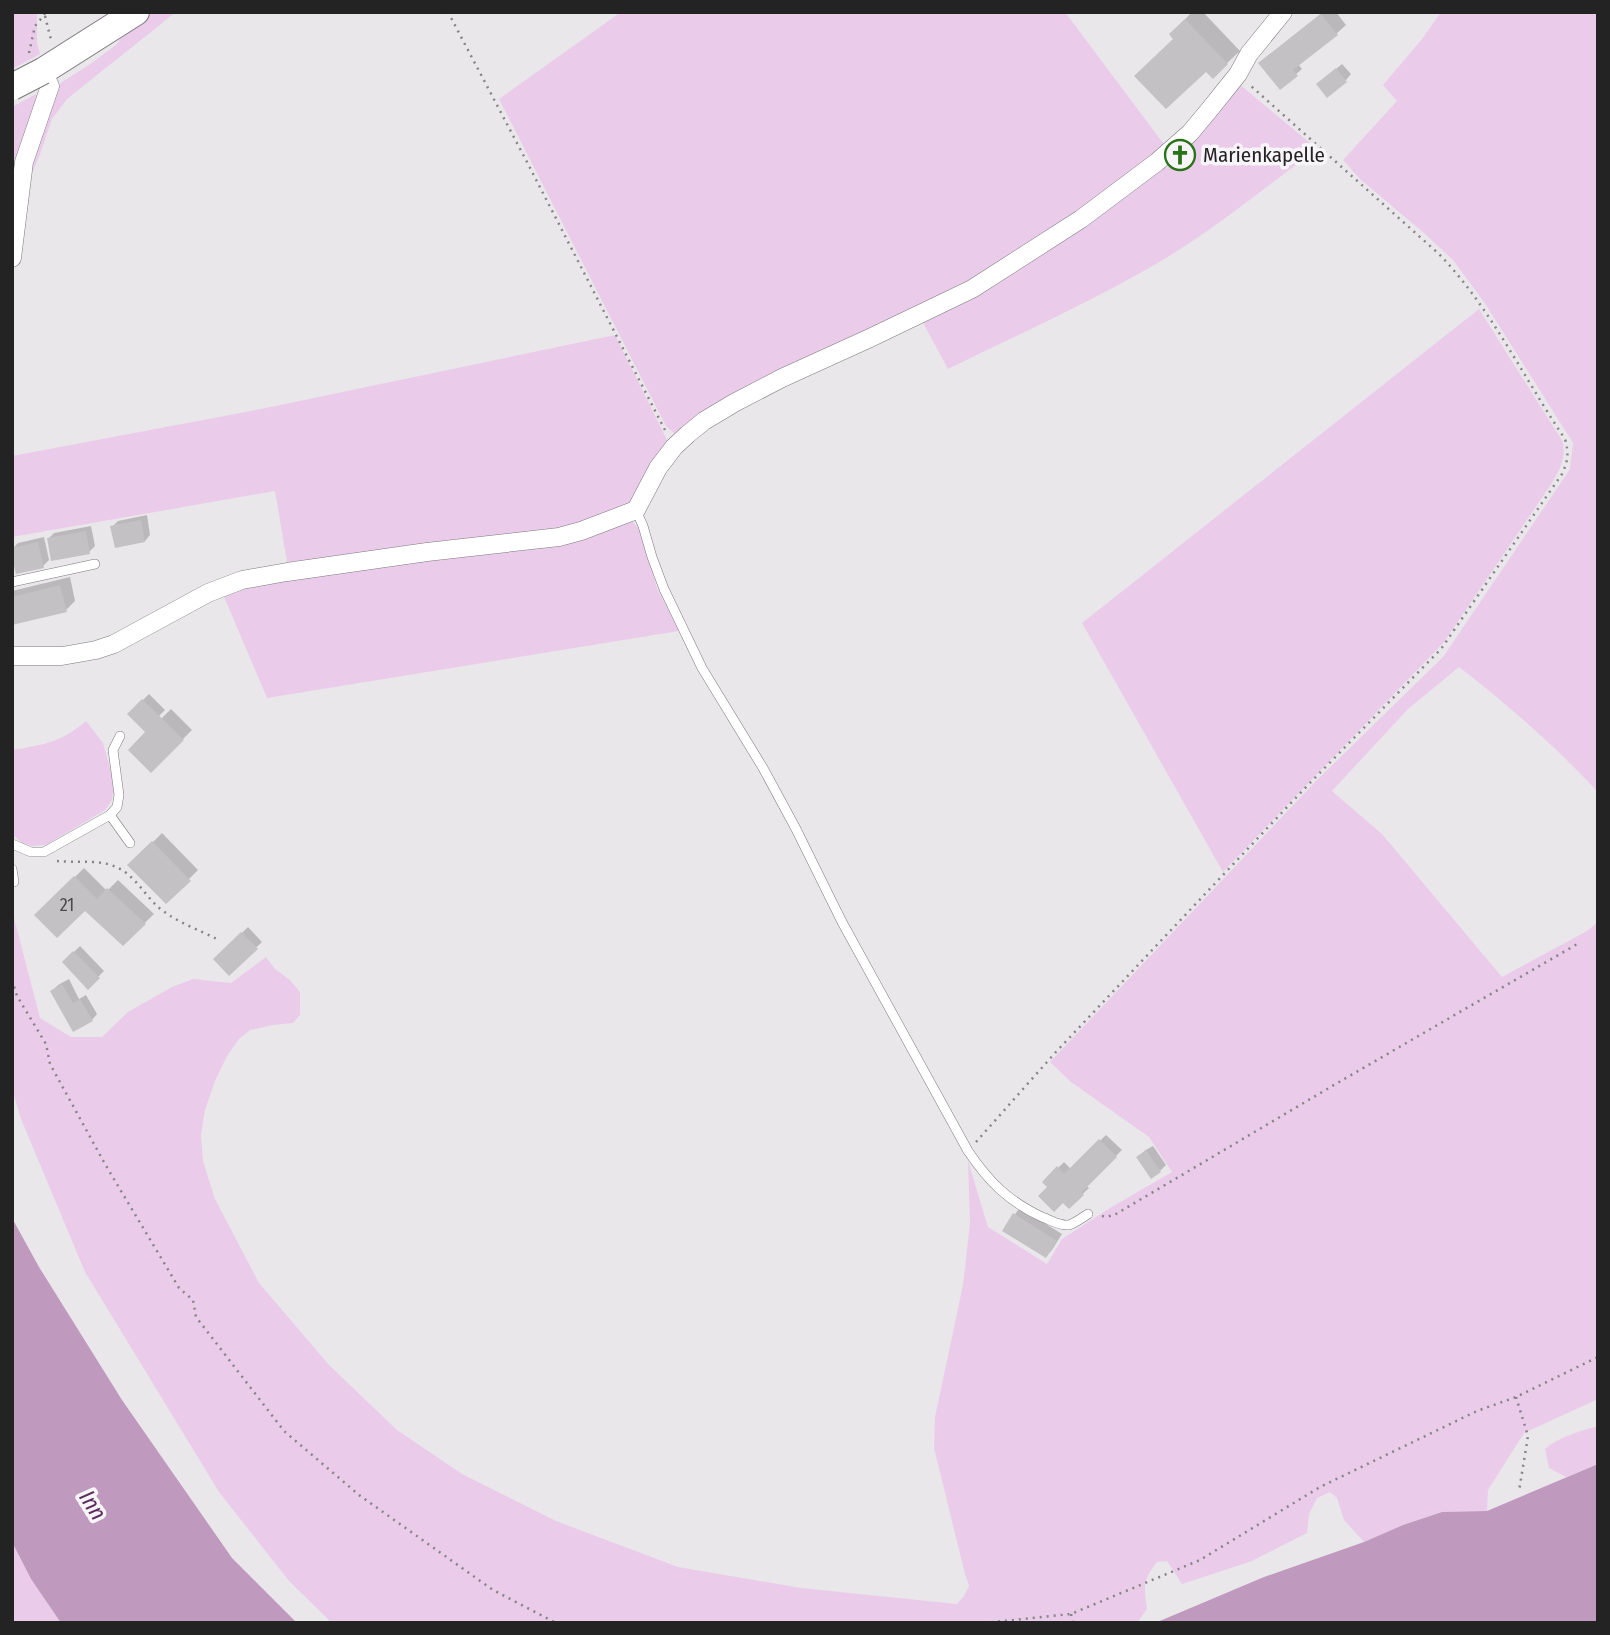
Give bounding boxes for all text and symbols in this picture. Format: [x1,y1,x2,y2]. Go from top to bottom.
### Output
church icon: Marienkapelle [1163,138,1197,172]
place label: Marienkapelle [1203,142,1325,168]
house number: 21 [60,894,74,916]
water label: Inn [73,1485,113,1525]

